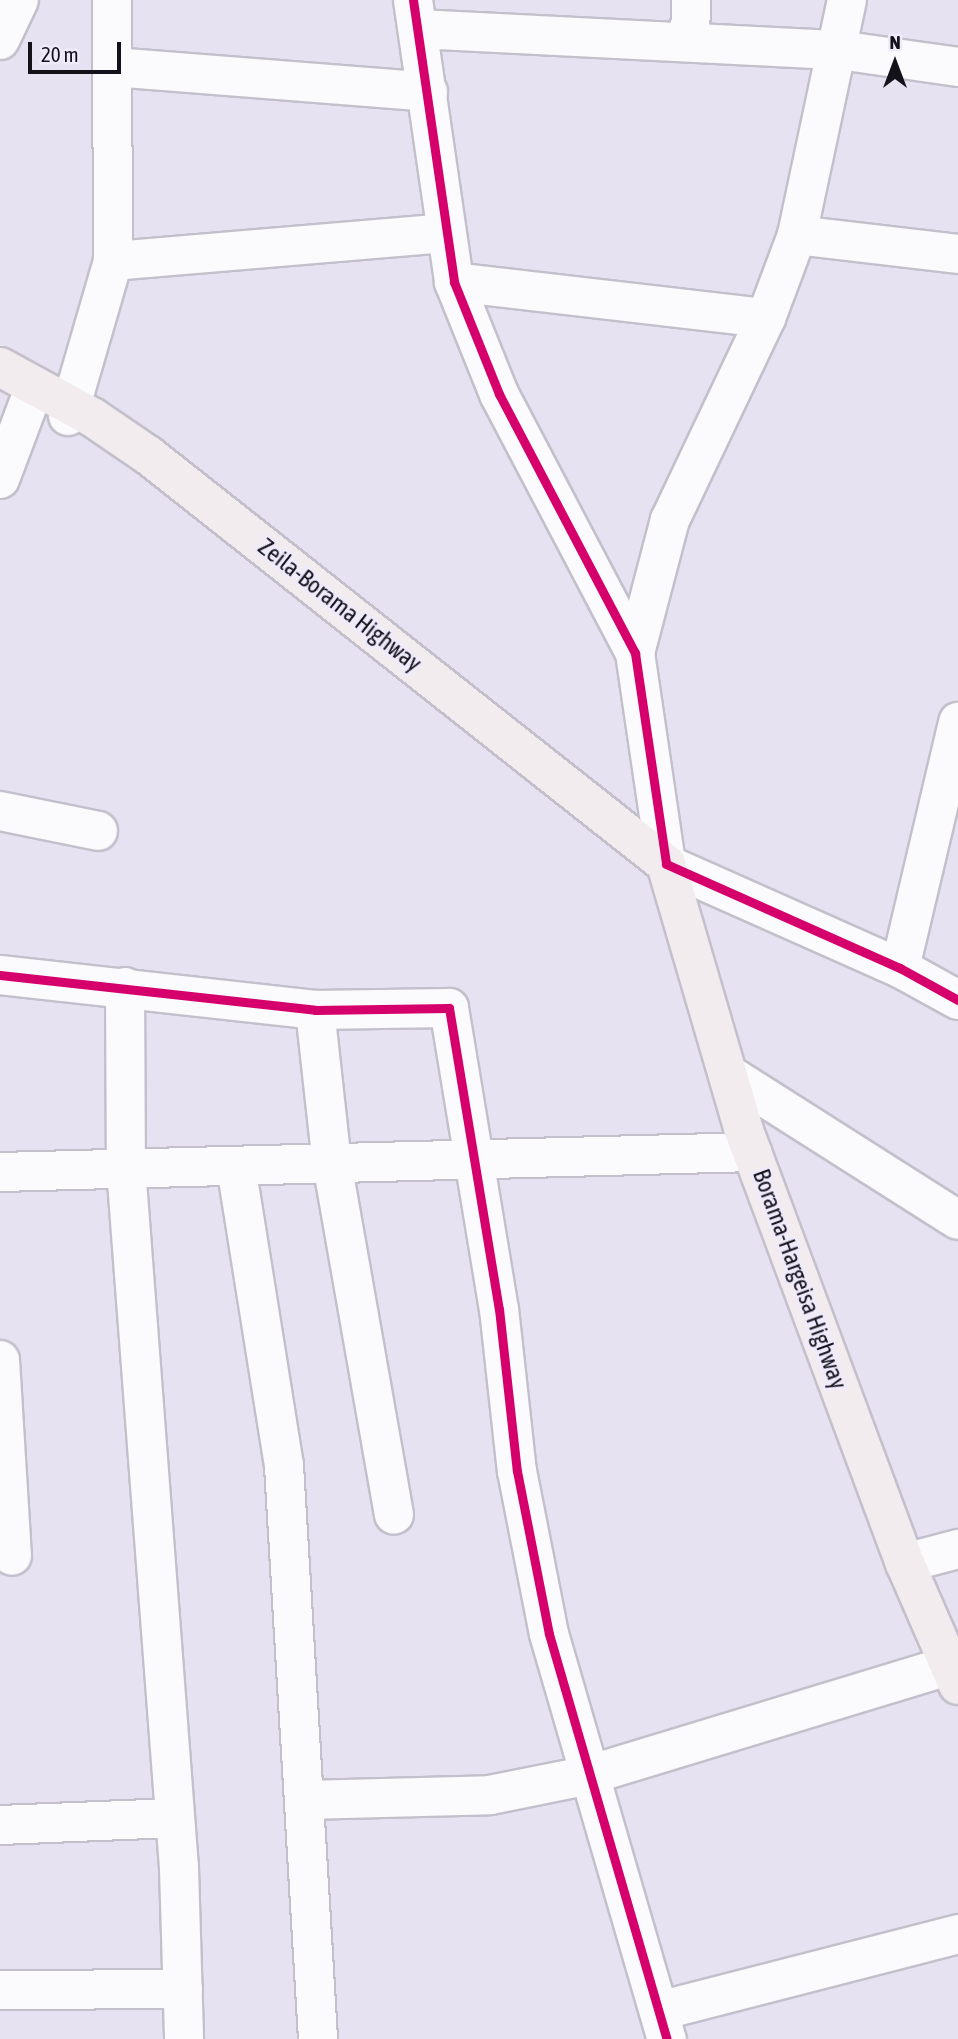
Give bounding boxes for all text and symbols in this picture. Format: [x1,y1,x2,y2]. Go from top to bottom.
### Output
scale bar [32,28,124,72]
north arrow [860,28,930,98]
text: N [889,31,901,53]
text: 20 m [41,42,79,66]
street label: Zeila-Borama Highway [253,532,427,678]
street label: Borama-Hargeisa Highway [747,1165,853,1393]

